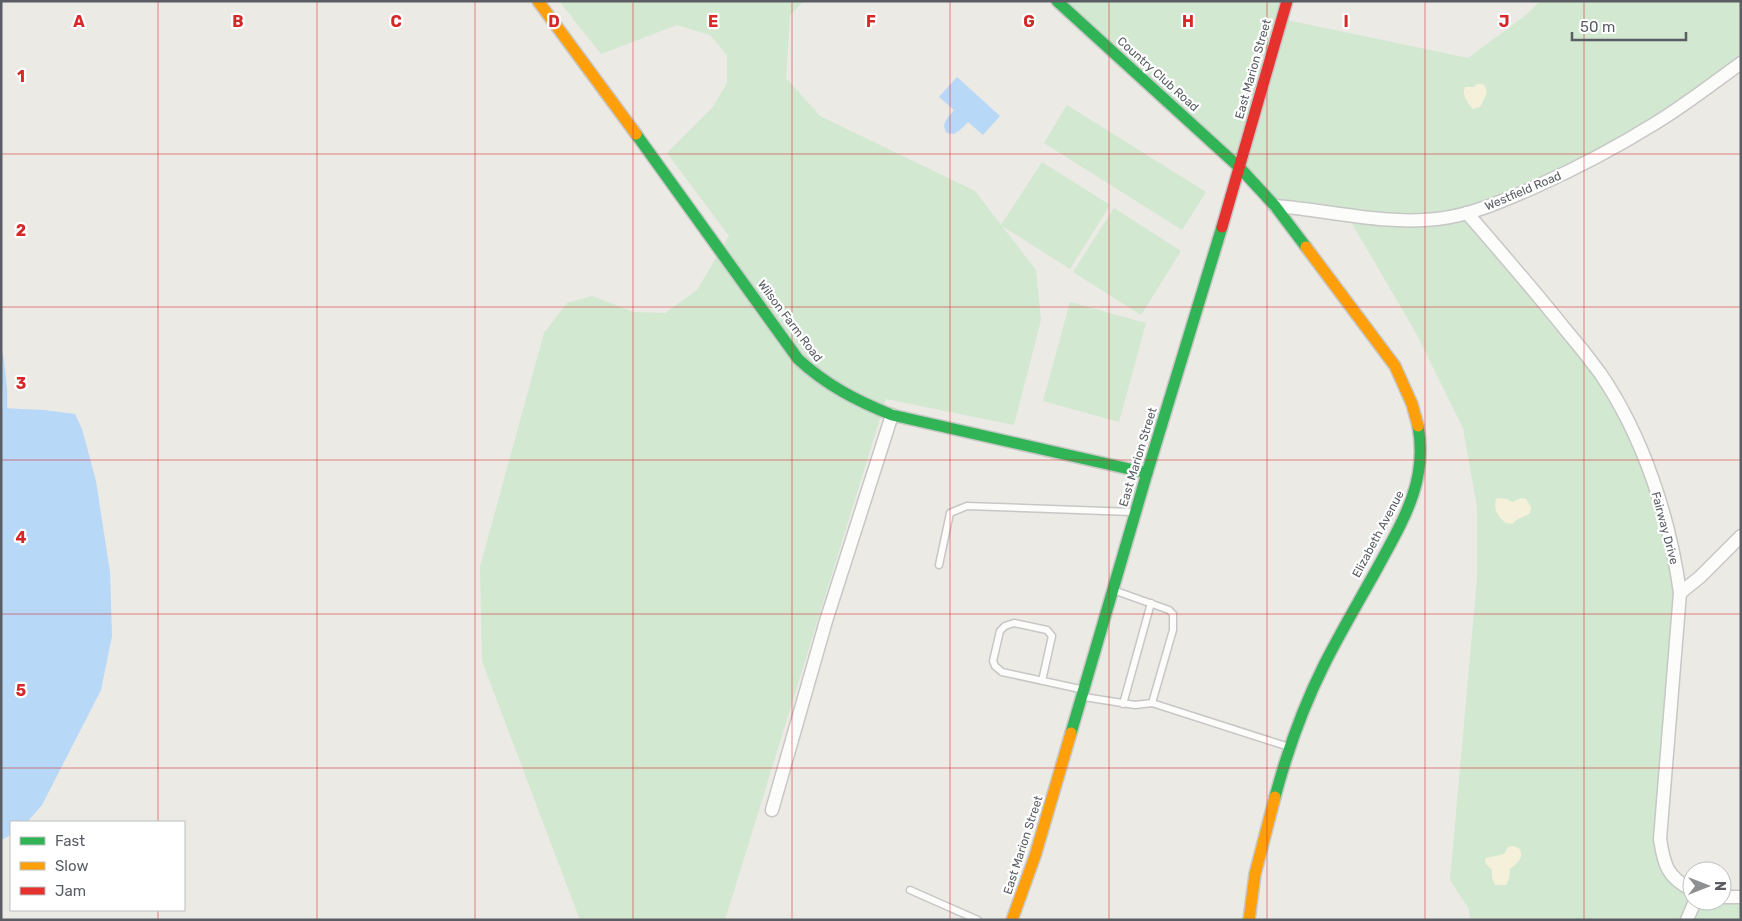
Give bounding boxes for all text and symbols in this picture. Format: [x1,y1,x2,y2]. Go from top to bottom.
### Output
scale bar [1572,10,1686,42]
text: A [73,12,85,31]
text: B [232,12,244,31]
text: C [390,12,402,31]
text: D [548,12,560,31]
text: E [708,12,718,31]
text: F [866,12,876,31]
text: G [1023,12,1035,31]
text: H [1182,12,1194,31]
text: I [1343,12,1349,31]
text: J [1499,12,1509,31]
street label: East Marion Street [1232,17,1274,120]
text: 50 m [1580,18,1615,36]
street label: Country Club Road [1115,34,1201,114]
text: 1 [17,67,25,86]
street label: Westfield Road [1483,169,1563,213]
text: 2 [16,221,26,240]
street label: Wilson Farm Road [755,277,825,365]
text: 3 [16,374,26,393]
street label: East Marion Street [1116,405,1160,508]
street label: Elizabeth Avenue [1349,488,1407,580]
street label: Fairway Drive [1649,490,1682,566]
text: 4 [16,528,27,547]
text: 5 [16,681,26,700]
street label: East Marion Street [1000,794,1046,896]
legend [10,821,185,911]
text: Fast [55,832,85,850]
text: Slow [55,857,88,875]
north arrow [1682,861,1732,911]
text: N [1711,881,1728,891]
text: Jam [55,882,86,900]

